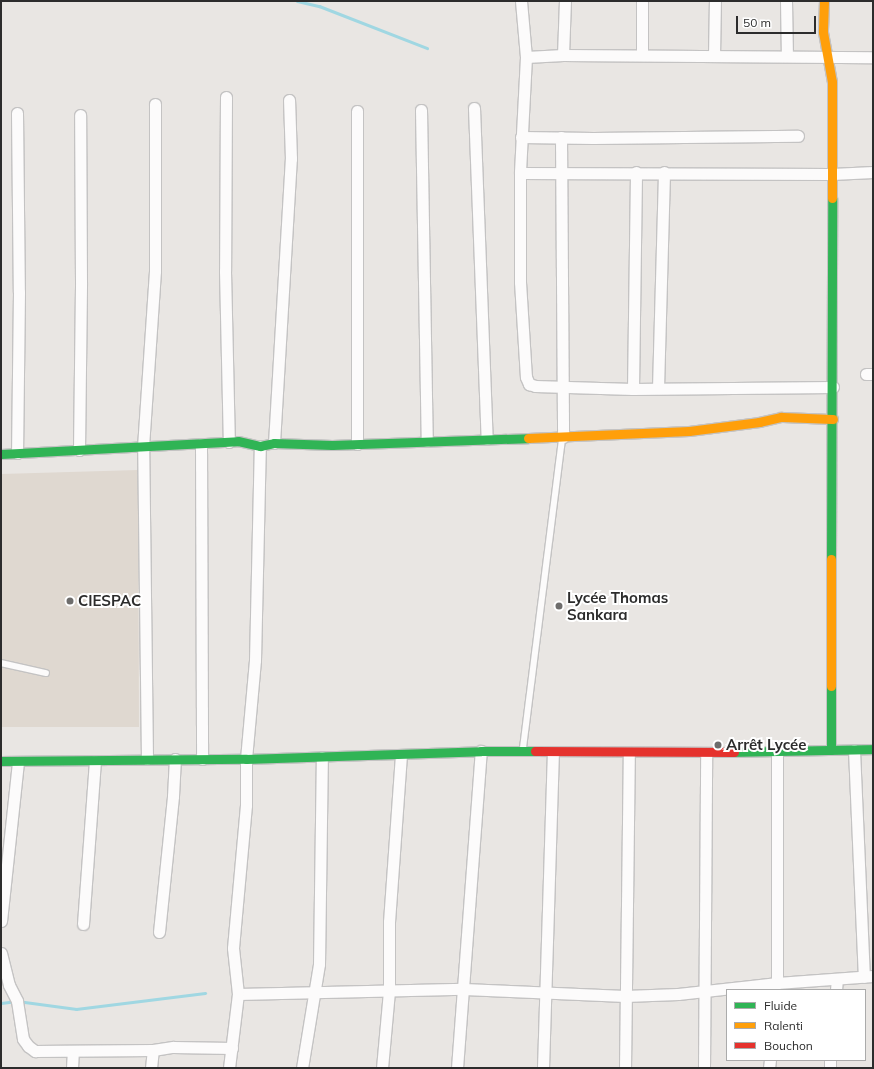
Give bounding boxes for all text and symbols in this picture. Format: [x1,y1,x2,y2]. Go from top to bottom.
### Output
scale bar [738,8,818,34]
text: 50 m [743,15,771,30]
place label: Lycée Thomas Sankara [567,588,668,623]
place label: CIESPAC [78,592,141,610]
marker: CIESPAC [65,596,75,606]
marker: Lycée Thomas Sankara [554,601,564,611]
place label: Arrêt Lycée [726,736,806,754]
marker: Arrêt Lycée [713,740,723,750]
legend [726,989,866,1061]
text: Fluide [764,998,797,1013]
text: Ralenti [764,1018,803,1033]
text: Bouchon [764,1038,813,1053]

